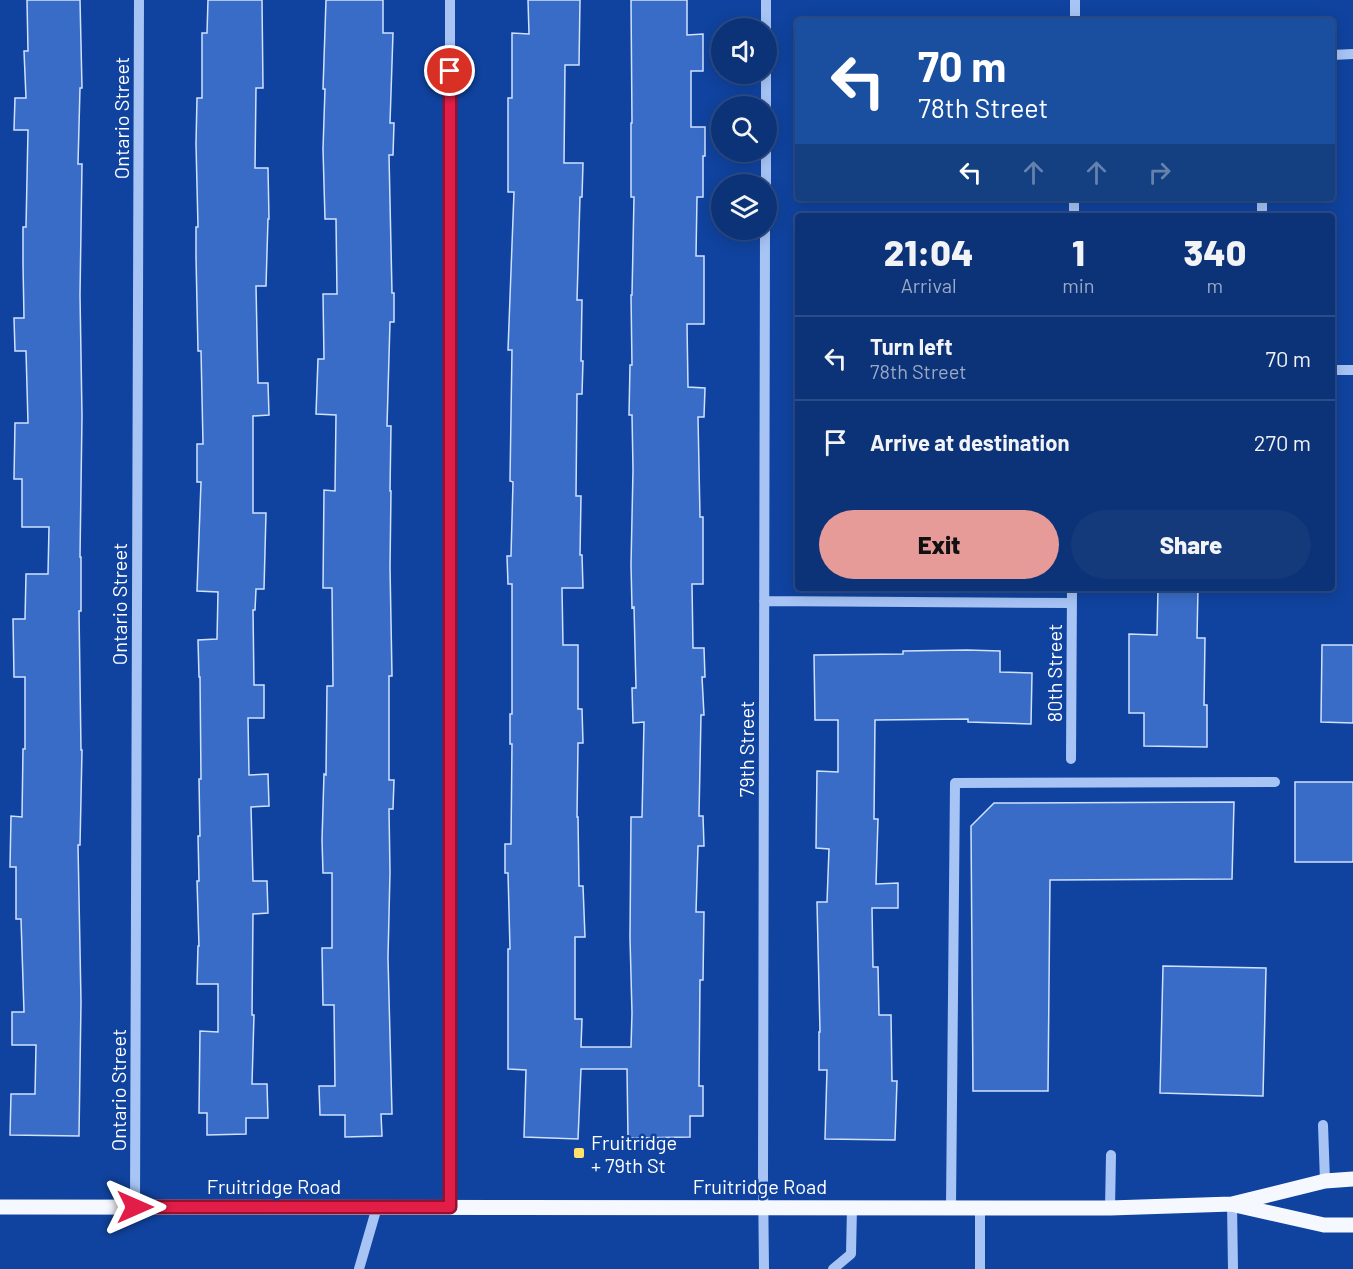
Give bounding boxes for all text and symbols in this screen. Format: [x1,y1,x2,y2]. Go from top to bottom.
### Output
map controls [711,18,777,240]
button: sound [711,18,777,84]
text: 70 m [918,40,1006,90]
icon: left [819,42,897,120]
pin [424,45,475,96]
icon: arrive [433,54,466,87]
street label: Ontario Street [109,57,133,179]
text: 78th Street [918,91,1048,123]
button: search [711,96,777,162]
icon: left [954,156,987,189]
icon: ahead [1017,156,1050,189]
icon: ahead [1080,156,1113,189]
icon: right [1143,156,1176,189]
button: layers [711,174,777,240]
text: 21:04 [884,230,973,273]
text: 1 [1072,230,1085,273]
text: 340 [1183,230,1246,273]
text: Arrival [901,273,957,297]
text: min [1062,273,1095,297]
text: m [1207,273,1223,297]
text: Turn left [870,333,953,359]
icon: left [819,342,852,375]
text: 70 m [1266,345,1311,371]
text: 78th Street [870,359,967,383]
icon: arrive [819,426,852,459]
text: Arrive at destination [870,429,1069,455]
text: 270 m [1254,429,1311,455]
button: Exit [819,510,1059,579]
button: Share [1071,510,1311,579]
street label: Ontario Street [107,543,131,665]
street label: 80th Street [1042,624,1066,722]
street label: 79th Street [734,701,758,797]
street label: Ontario Street [106,1029,130,1151]
place label: Fruitridge + 79th St [591,1130,677,1177]
marker: Fruitridge + 79th St [572,1146,586,1160]
street label: Fruitridge Road [207,1174,341,1198]
street label: Fruitridge Road [693,1174,827,1198]
position arrow [103,1175,167,1239]

